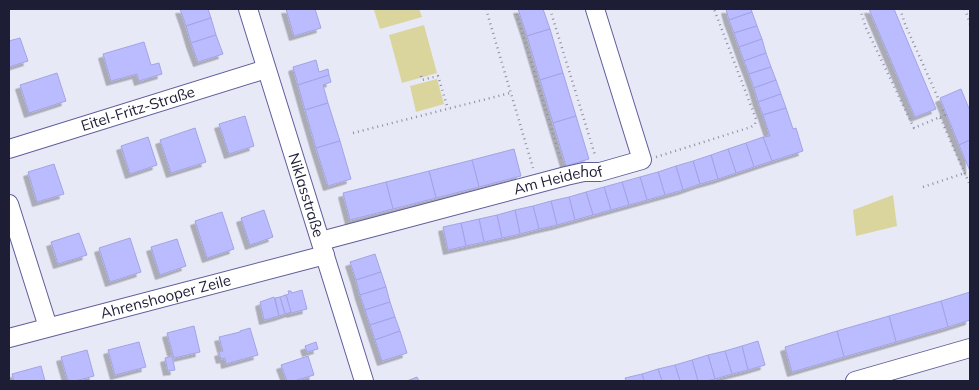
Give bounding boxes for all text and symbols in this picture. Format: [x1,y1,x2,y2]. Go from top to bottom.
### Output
street label: Eitel-Fritz-Straße [78,82,197,135]
street label: Niklasstraße [284,151,329,240]
street label: Am Heidehof [511,161,606,199]
street label: Ahrenshooper Zeile [98,270,233,323]

